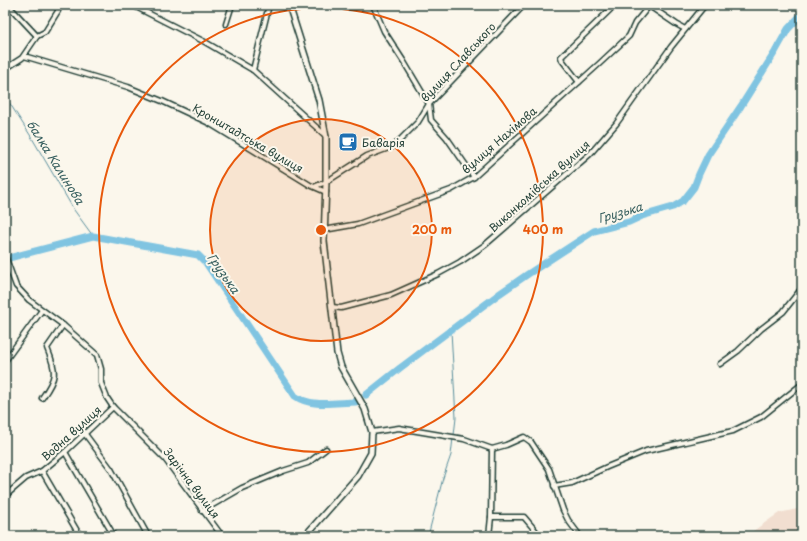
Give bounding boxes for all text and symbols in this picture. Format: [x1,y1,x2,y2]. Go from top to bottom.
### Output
street label: вулиця Славського [417,18,499,106]
street label: Кронштадтська вулиця [189,99,307,177]
street label: вулиця Нахімова [458,102,540,177]
water label: балка Калинова [23,116,89,208]
cafe icon: Баварія [337,131,359,153]
place label: Баварія [362,134,405,151]
street label: Виконкомівська вулиця [485,136,593,236]
water label: Грузька [596,197,645,227]
text: 200 m [412,220,452,238]
text: 400 m [523,220,563,238]
centre of rings [314,223,328,237]
water label: Грузька [204,249,245,297]
street label: Водна вулиця [37,401,105,465]
street label: Зарічна вулиця [160,444,224,522]

